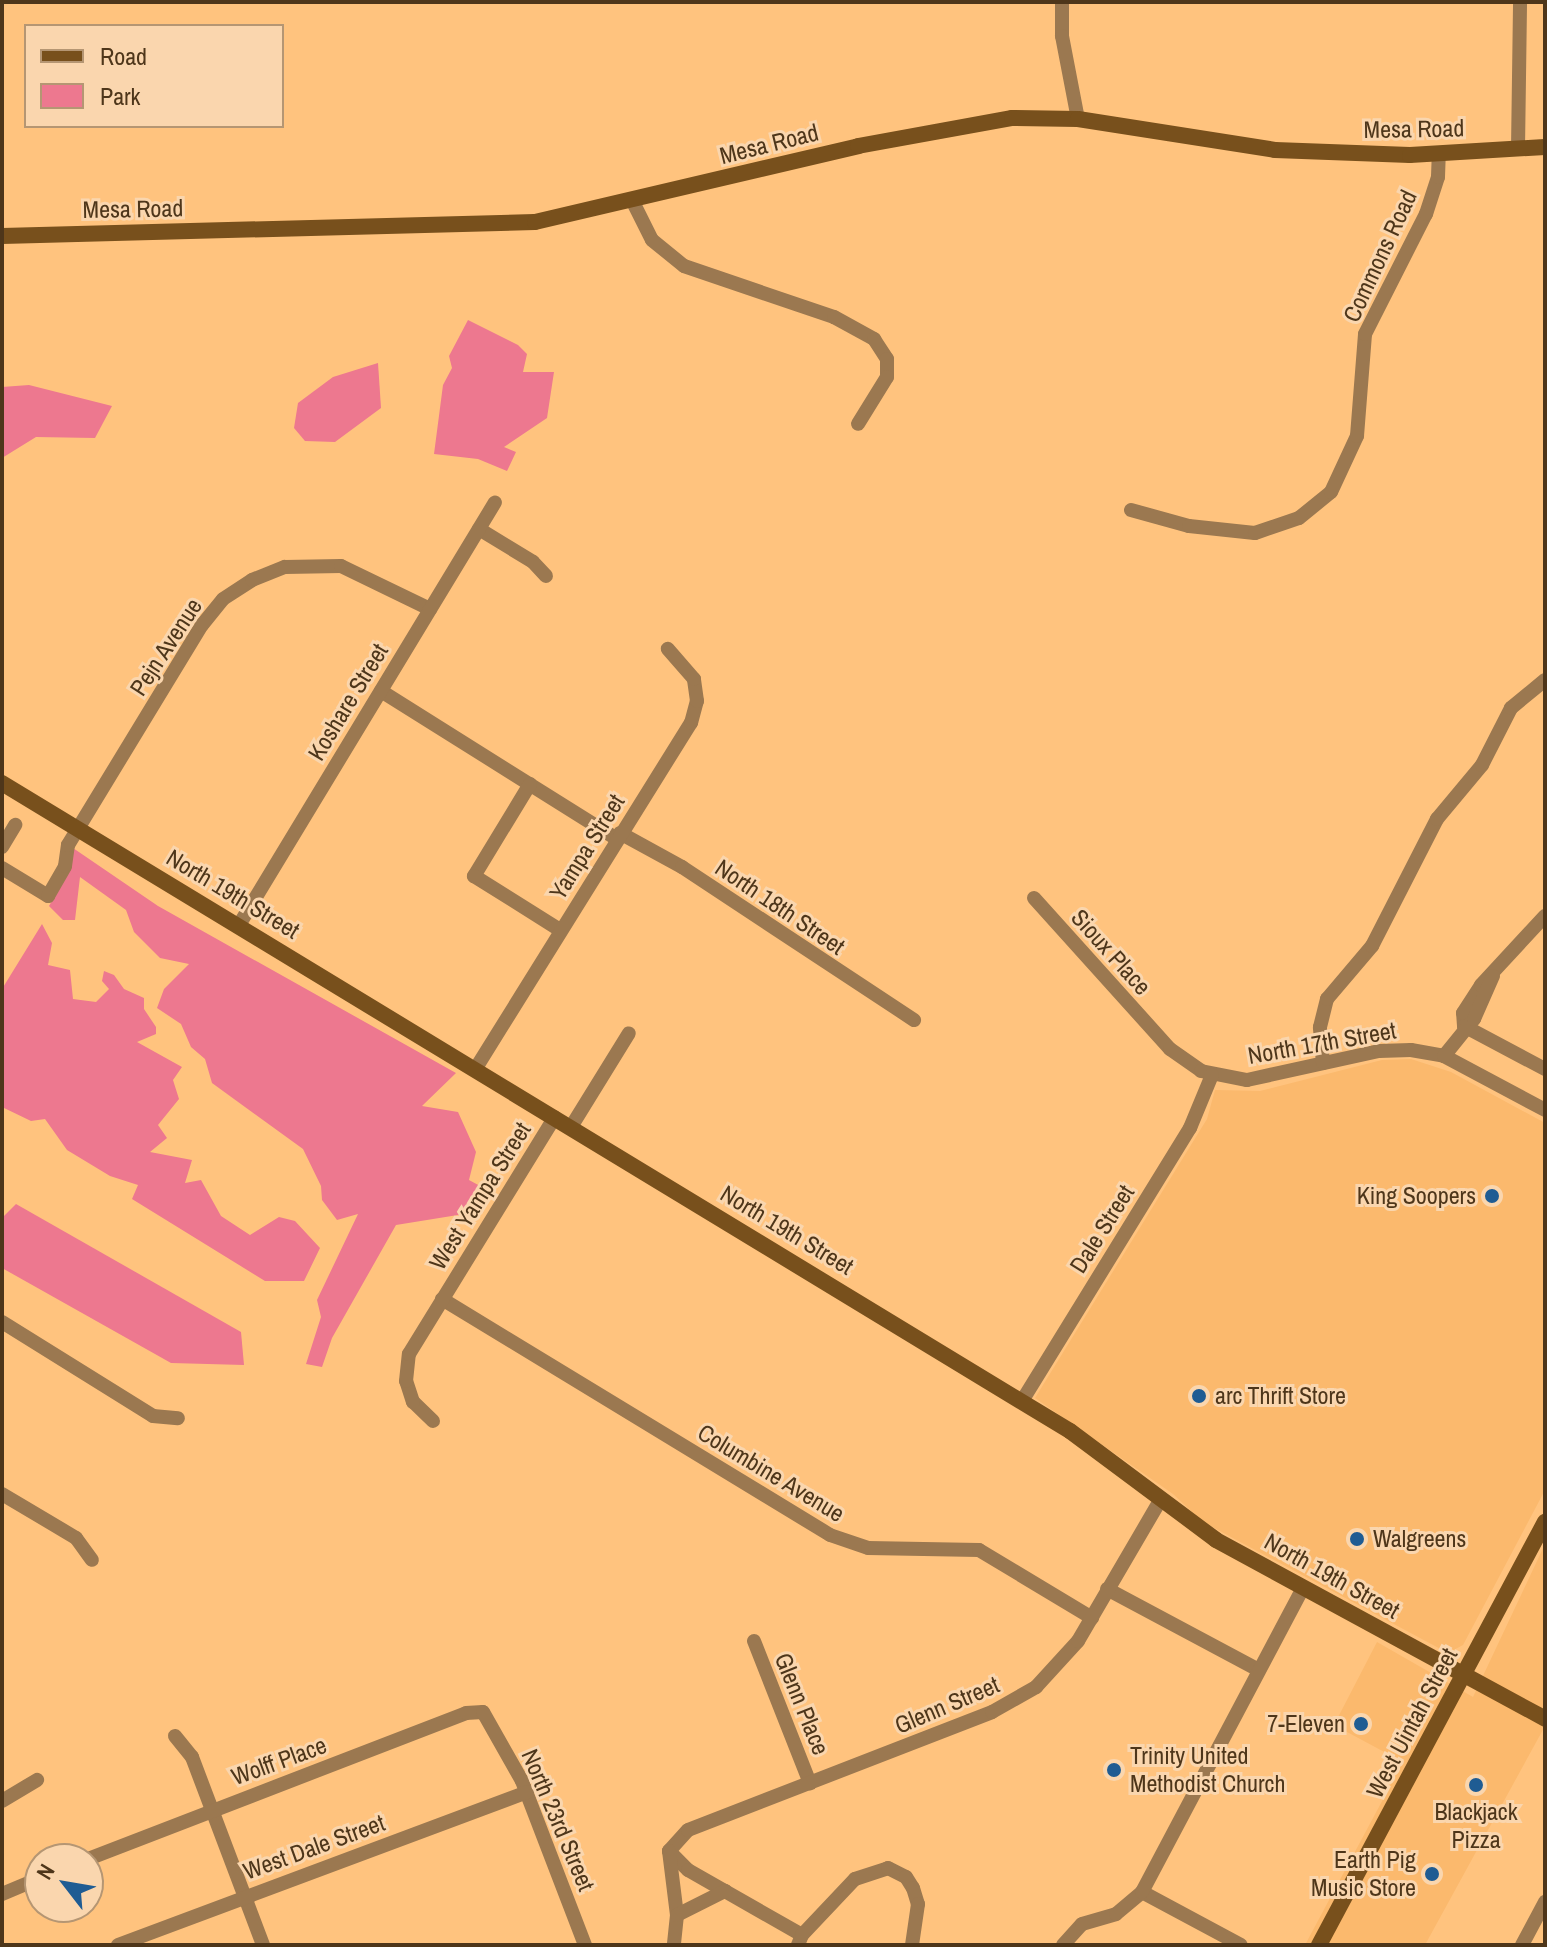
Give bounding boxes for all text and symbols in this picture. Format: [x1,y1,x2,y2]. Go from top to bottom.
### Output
legend [24,24,284,128]
text: Road [100,40,147,72]
text: Park [100,80,140,112]
street label: Mesa Road [1363,114,1465,144]
street label: Mesa Road [717,118,821,170]
street label: Commons Road [1337,185,1423,327]
street label: Mesa Road [82,194,184,224]
street label: Pejn Avenue [124,593,208,701]
street label: Koshare Street [302,638,394,766]
street label: Yampa Street [543,789,631,905]
street label: North 19th Street [161,843,305,945]
street label: North 18th Street [710,853,850,961]
street label: Sioux Place [1065,903,1157,1001]
street label: North 17th Street [1246,1016,1398,1070]
street label: West Yampa Street [423,1117,537,1275]
street label: North 19th Street [715,1179,859,1281]
street label: Dale Street [1064,1180,1140,1278]
place label: King Soopers [1357,1182,1476,1210]
marker: King Soopers [1483,1187,1501,1205]
place label: arc Thrift Store [1215,1382,1346,1410]
marker: arc Thrift Store [1190,1387,1208,1405]
street label: Columbine Avenue [692,1418,850,1528]
place label: Walgreens [1373,1525,1466,1553]
street label: North 19th Street [1259,1527,1405,1625]
marker: Walgreens [1348,1530,1366,1548]
street label: West Uintah Street [1360,1643,1464,1803]
street label: Glenn Place [769,1649,835,1759]
street label: Glenn Street [891,1670,1003,1740]
place label: 7-Eleven [1267,1710,1345,1738]
marker: 7-Eleven [1352,1715,1370,1733]
street label: Wolff Place [228,1731,330,1791]
place label: Trinity United Methodist Church [1130,1742,1285,1798]
street label: North 23rd Street [515,1745,601,1895]
marker: Trinity United Methodist Church [1105,1761,1123,1779]
marker: Blackjack Pizza [1467,1776,1485,1794]
place label: Blackjack Pizza [1434,1798,1518,1854]
street label: West Dale Street [239,1808,389,1886]
north arrow [24,1843,104,1923]
place label: Earth Pig Music Store [1311,1846,1416,1902]
text: N [29,1858,61,1885]
marker: Earth Pig Music Store [1423,1865,1441,1883]

